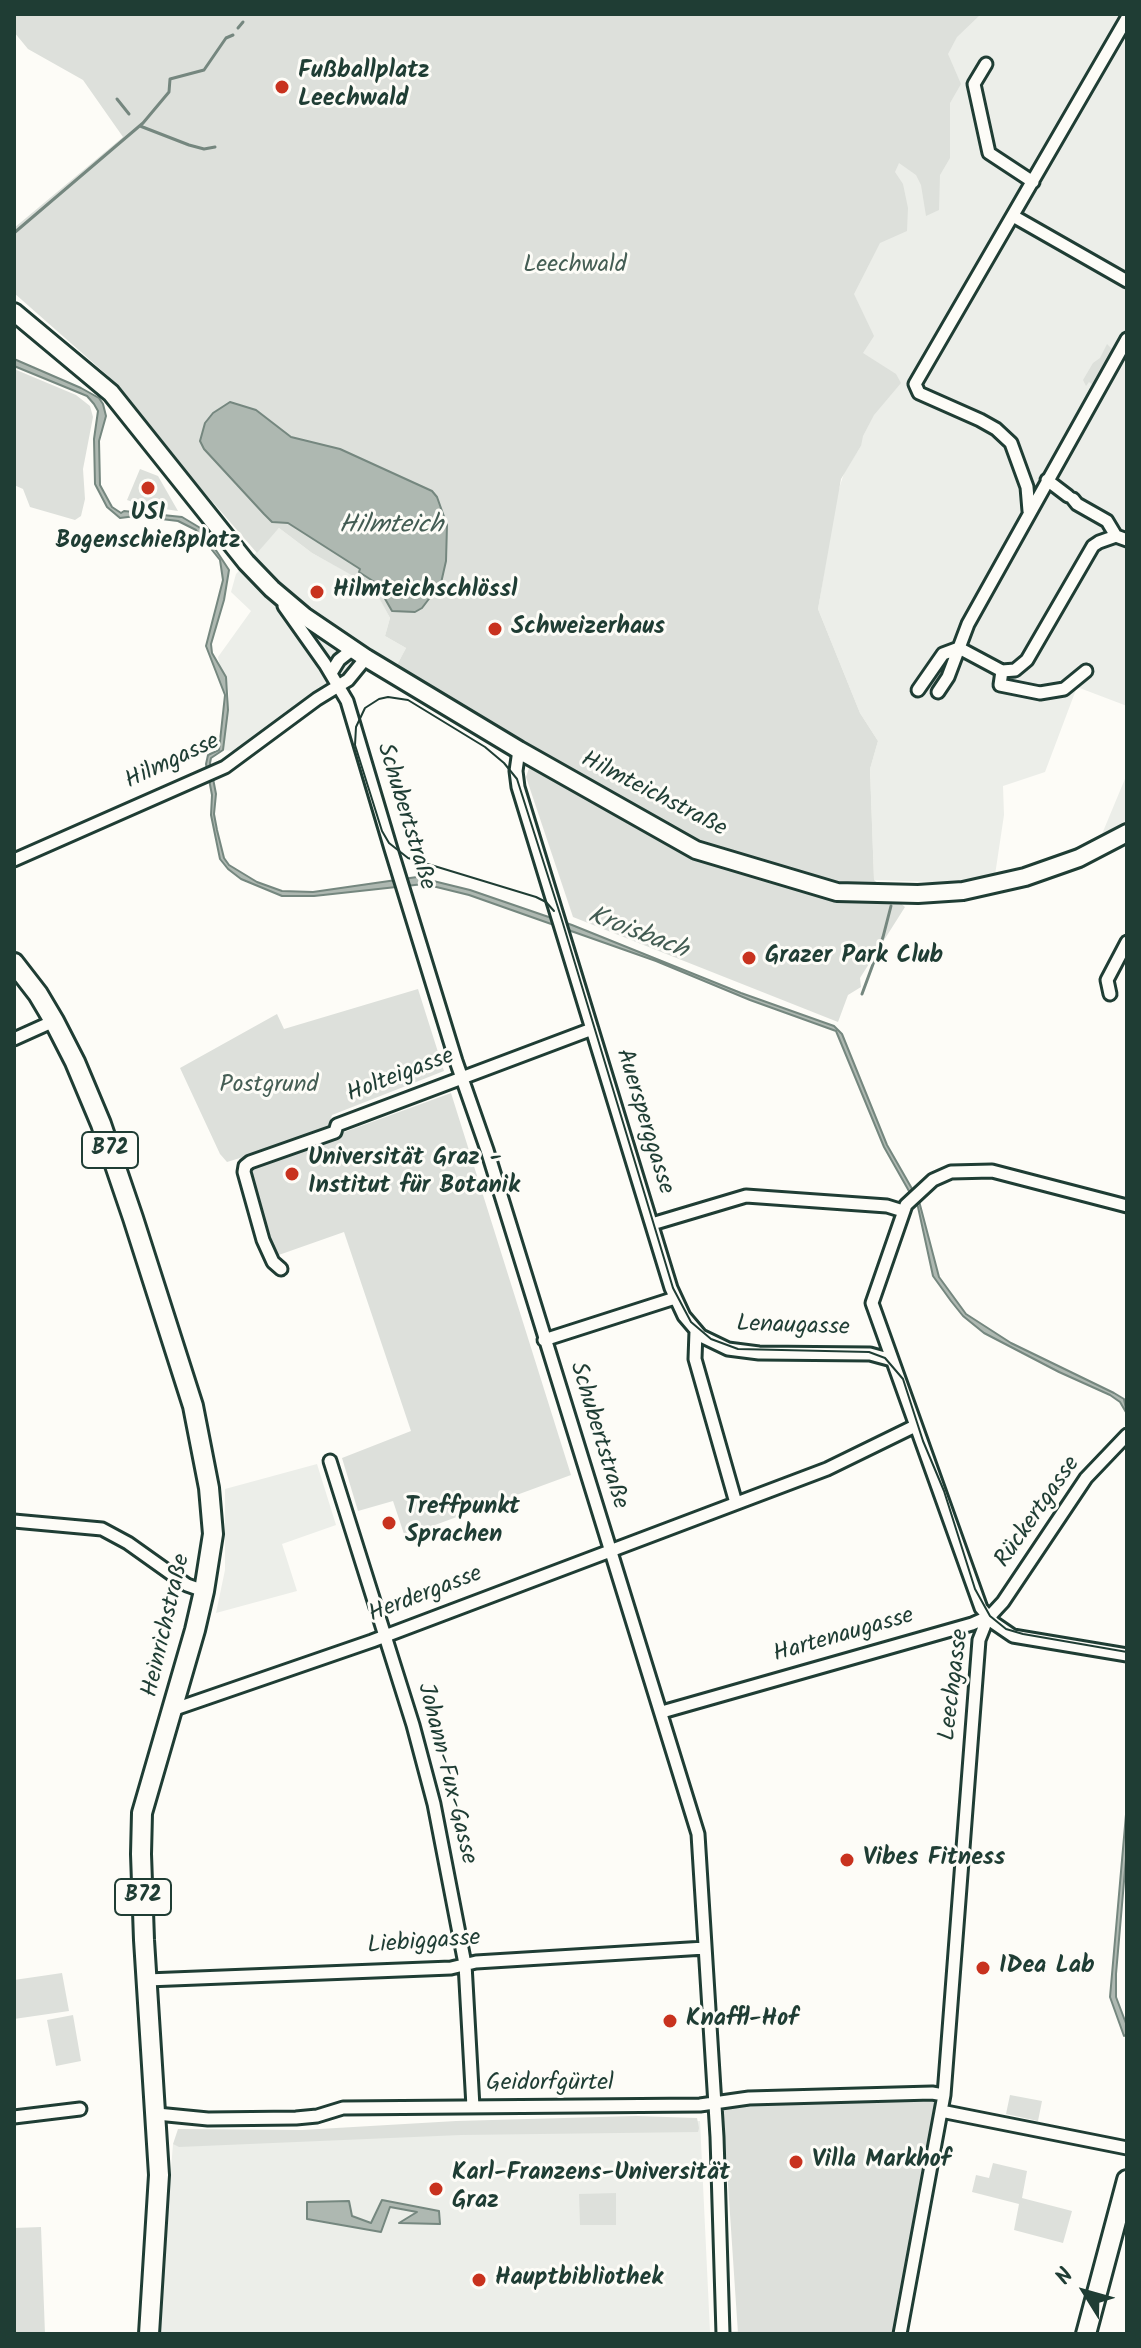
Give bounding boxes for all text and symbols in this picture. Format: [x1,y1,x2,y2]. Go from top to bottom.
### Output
place label: Fußballplatz Leechwald [298,59,430,115]
marker: Fußballplatz Leechwald [273,78,291,96]
park label: Leechwald [523,253,627,281]
marker: USI Bogenschießplatz [139,479,157,497]
place label: USI Bogenschießplatz [55,501,241,557]
water label: Hilmteich [339,512,443,544]
place label: Hilmteichschlössl [333,578,517,606]
marker: Hilmteichschlössl [308,583,326,601]
place label: Schweizerhaus [511,615,665,643]
marker: Schweizerhaus [486,620,504,638]
street label: Hilmgasse [121,729,225,797]
street label: Schubertstraße [368,740,440,894]
street label: Hilmteichstraße [575,747,731,845]
water label: Kroisbach [583,902,691,968]
place label: Grazer Park Club [765,944,943,972]
marker: Grazer Park Club [740,949,758,967]
street label: Holteigasse [343,1043,459,1111]
street label: Auersperggasse [607,1046,679,1198]
park label: Postgrund [219,1073,319,1101]
road number: B72 [82,1132,138,1168]
place label: Universität Graz - Institut für Botanik [308,1146,520,1202]
marker: Universität Graz - Institut für Botanik [283,1165,301,1183]
street label: Lenaugasse [736,1312,850,1344]
street label: Schubertstraße [561,1359,633,1513]
street label: Rückertgasse [990,1452,1088,1574]
place label: Treffpunkt Sprachen [405,1495,520,1551]
marker: Treffpunkt Sprachen [380,1514,398,1532]
street label: Heinrichstraße [138,1552,198,1700]
street label: Herdergasse [365,1561,487,1631]
street label: Hartenaugasse [770,1603,918,1671]
street label: Leechgasse [935,1628,977,1742]
street label: Johann-Fux-Gasse [409,1681,481,1867]
place label: Vibes Fitness [863,1846,1005,1874]
marker: Vibes Fitness [838,1851,856,1869]
road number: B72 [115,1879,171,1915]
street label: Liebiggasse [367,1926,481,1962]
place label: IDea Lab [999,1954,1095,1982]
marker: IDea Lab [974,1959,992,1977]
place label: Knaffl-Hof [686,2007,799,2035]
marker: Knaffl-Hof [661,2012,679,2030]
street label: Geidorfgürtel [486,2071,614,2099]
place label: Villa Markhof [812,2148,951,2176]
marker: Villa Markhof [787,2153,805,2171]
place label: Karl-Franzens-Universität Graz [452,2161,730,2217]
marker: Karl-Franzens-Universität Graz [427,2180,445,2198]
north arrow [1045,2252,1125,2332]
text: N [1047,2261,1084,2293]
place label: Hauptbibliothek [495,2266,663,2294]
marker: Hauptbibliothek [470,2271,488,2289]

